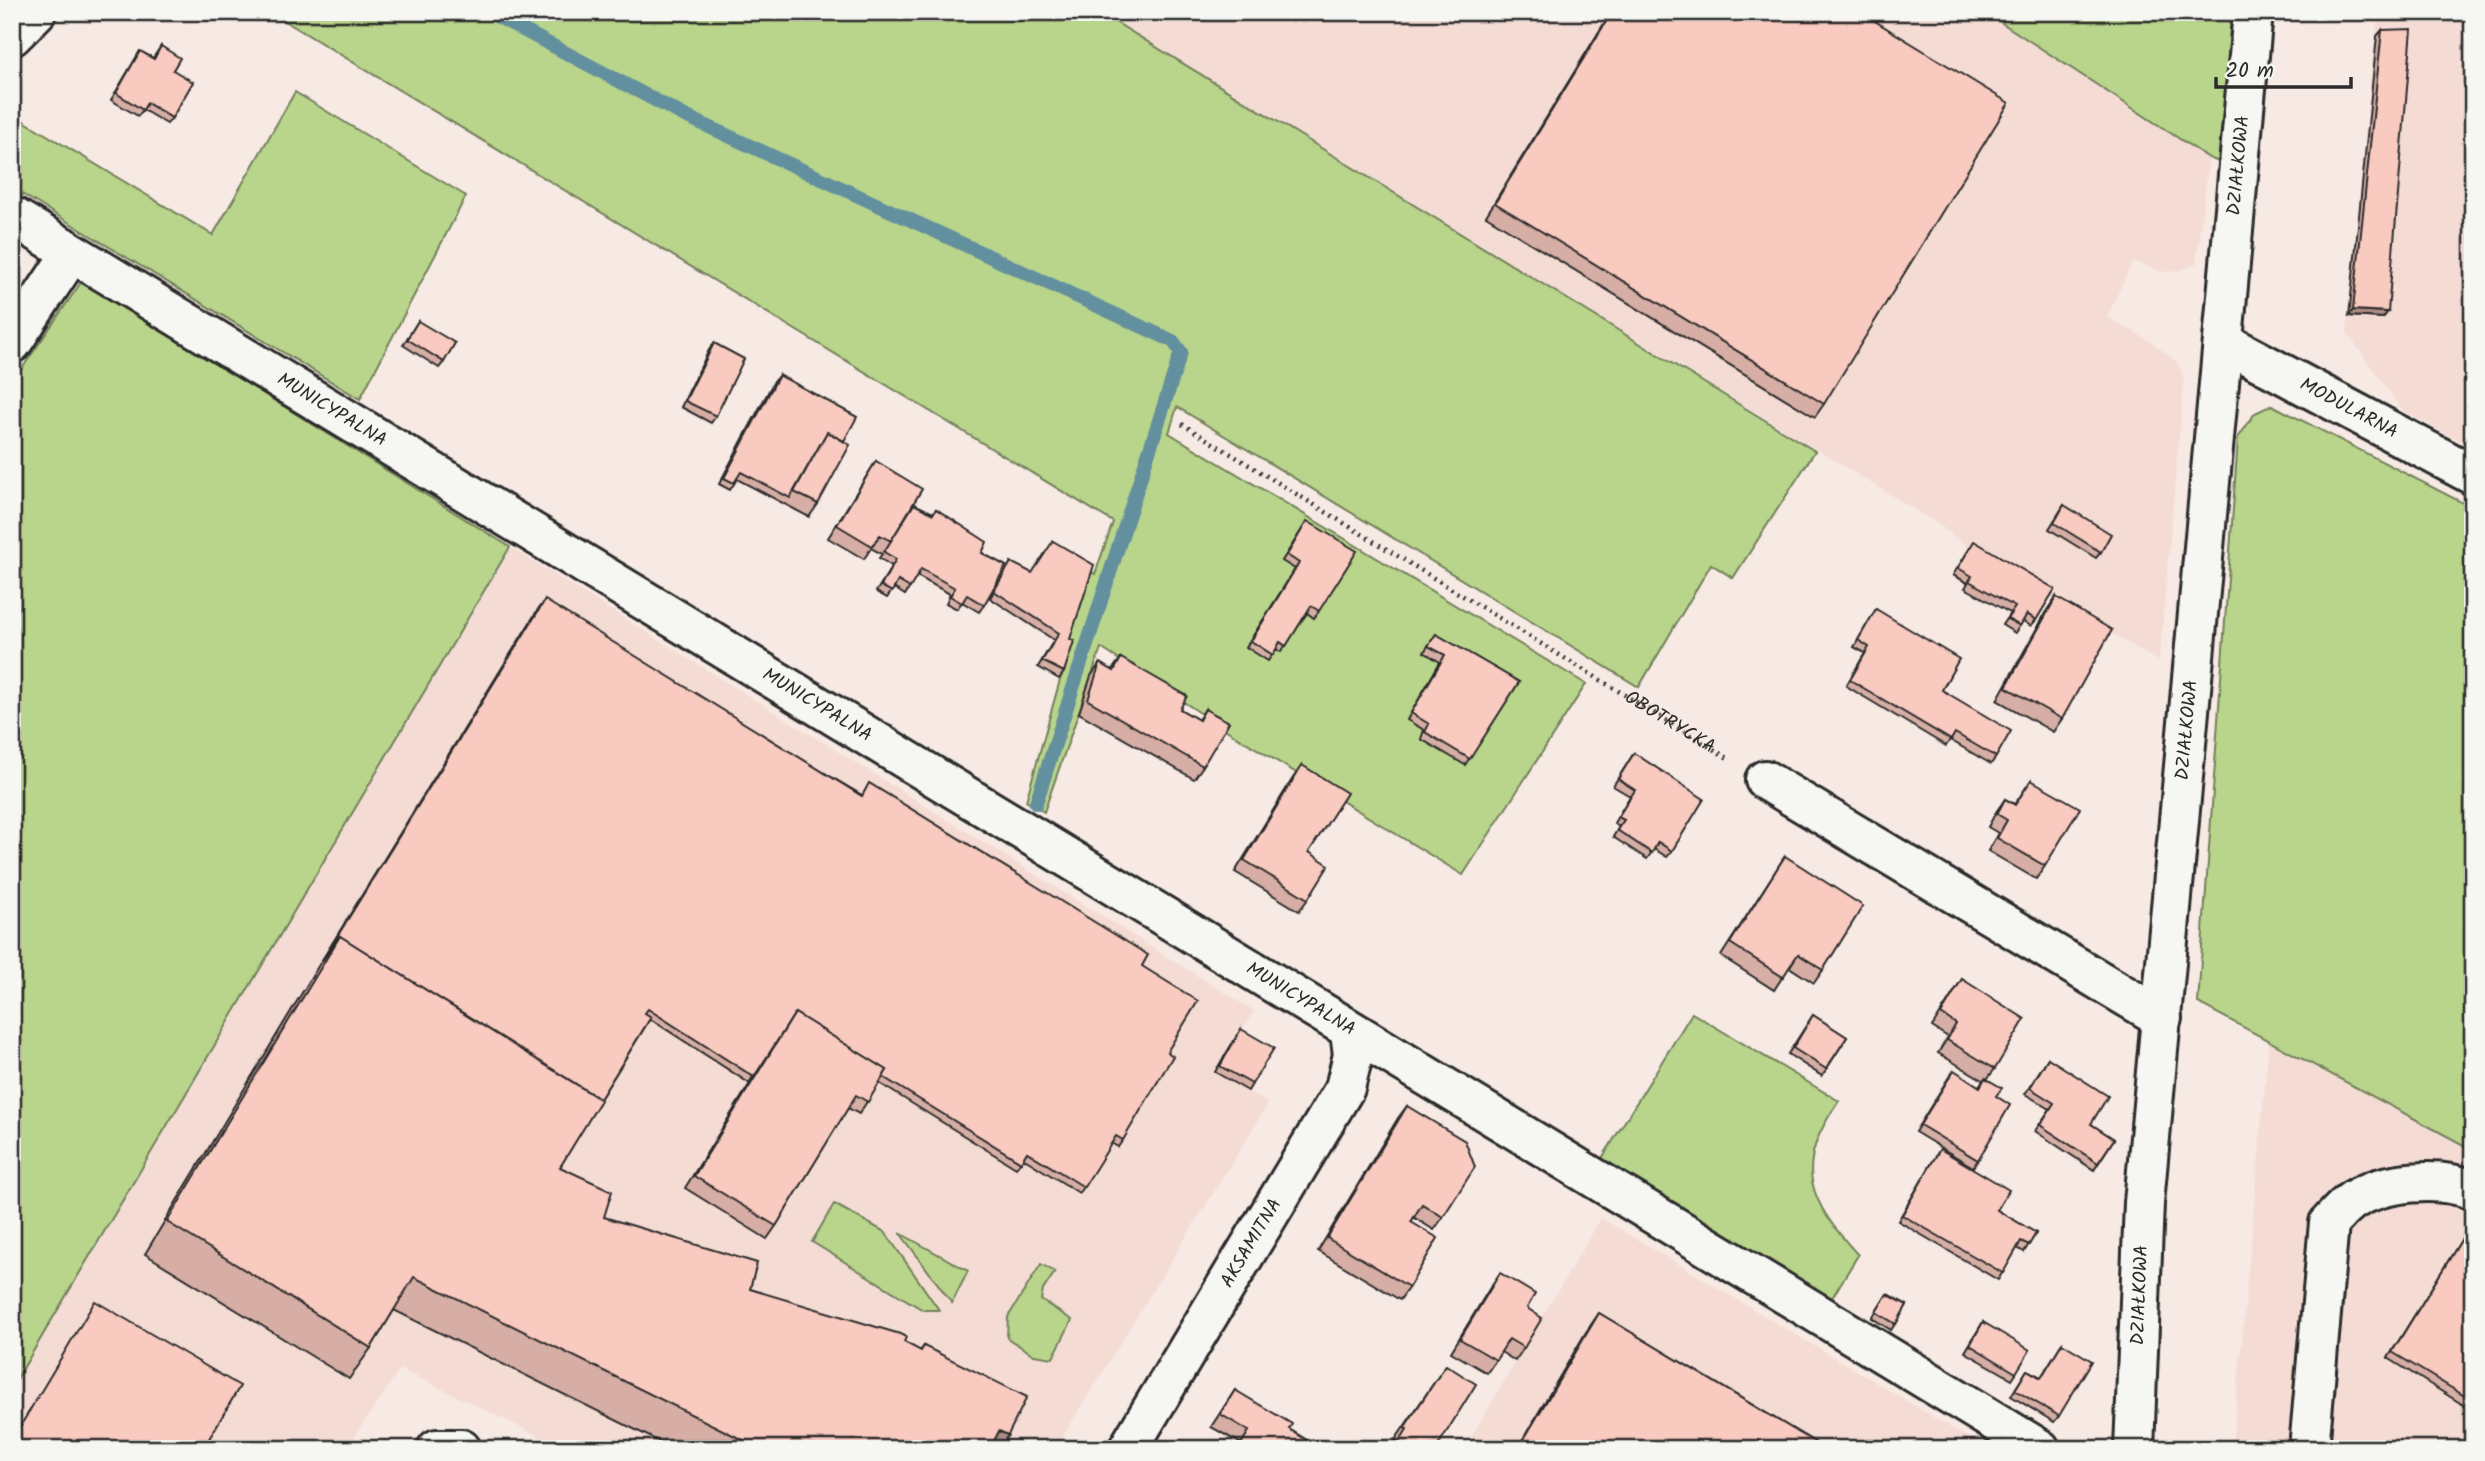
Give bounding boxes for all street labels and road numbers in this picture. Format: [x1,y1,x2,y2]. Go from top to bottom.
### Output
street label: DZIAŁKOWA [2219,114,2258,217]
street label: MUNICYPALNA [271,365,392,455]
street label: MODULARNA [2294,370,2403,447]
street label: MUNICYPALNA [756,660,878,750]
street label: DZIAŁKOWA [2168,679,2207,782]
street label: OBOTRYCKA [1619,683,1721,762]
street label: MUNICYPALNA [1240,954,1361,1044]
street label: AKSAMITNA [1213,1193,1290,1294]
street label: DZIAŁKOWA [2123,1244,2157,1346]

